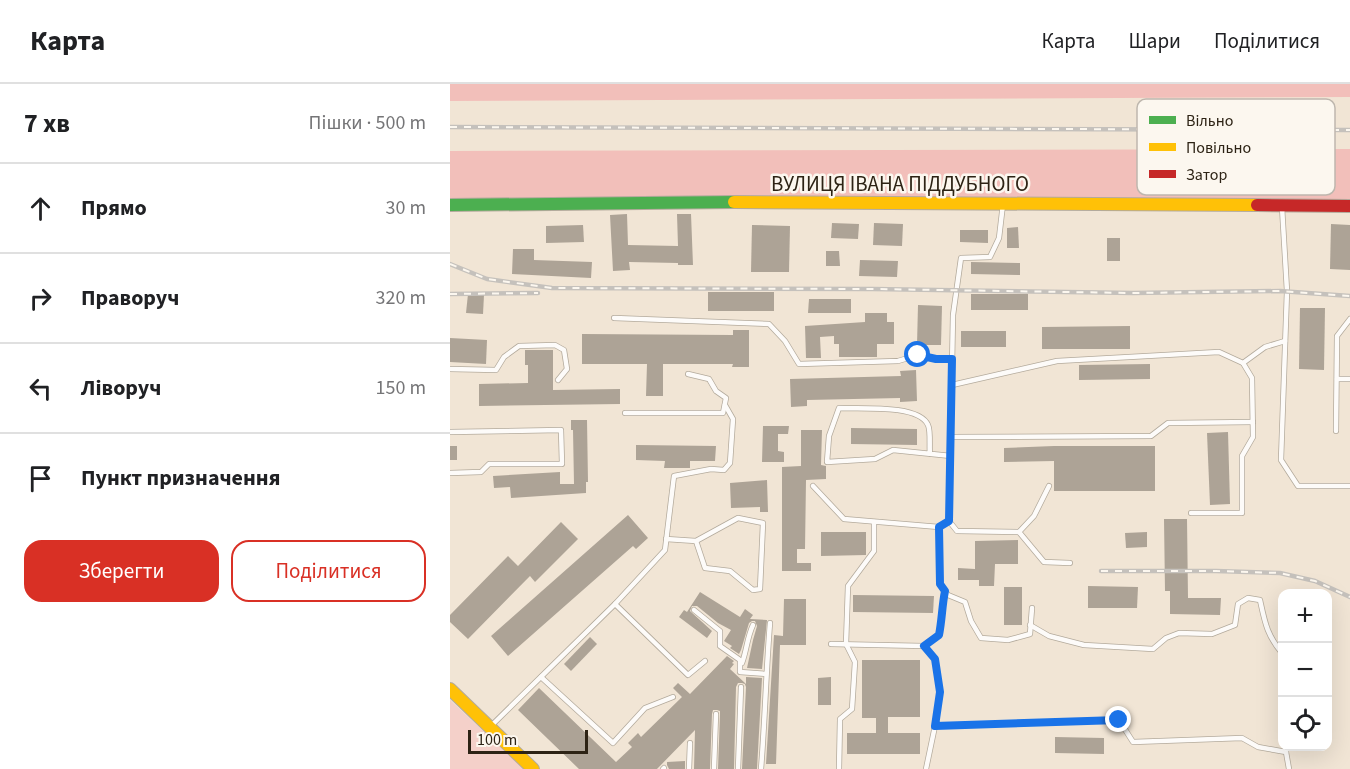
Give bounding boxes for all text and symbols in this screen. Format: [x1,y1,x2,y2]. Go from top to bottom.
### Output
text: Карта [30,21,105,61]
text: Карта [1042,26,1095,56]
text: Шари [1128,26,1181,56]
text: Поділитися [1214,26,1320,56]
legend [1137,99,1335,195]
text: 7 хв [24,105,70,142]
text: Пішки · 500 m [309,109,426,137]
text: Вільно [1186,110,1233,132]
text: Повільно [1186,137,1251,159]
text: Затор [1186,164,1227,186]
street label: ВУЛИЦЯ ІВАНА ПІДДУБНОГО [771,169,1029,199]
icon: ahead [24,192,57,225]
text: Прямо [81,192,147,224]
text: 30 m [386,194,426,222]
icon: right [24,282,57,315]
text: Праворуч [81,282,179,314]
text: 320 m [376,284,426,312]
route start [904,341,930,367]
icon: left [24,372,57,405]
text: Ліворуч [81,372,161,404]
text: 150 m [376,374,426,402]
icon: arrive [24,462,57,495]
text: Пункт призначення [81,462,281,494]
button: Зберегти [24,540,219,602]
button: Поділитися [231,540,426,602]
map controls [1278,589,1332,751]
button: + [1278,589,1332,643]
button: − [1278,643,1332,697]
button: locate [1278,697,1332,751]
route end [1105,706,1131,732]
scale bar [468,727,588,754]
text: 100 m [477,729,517,751]

